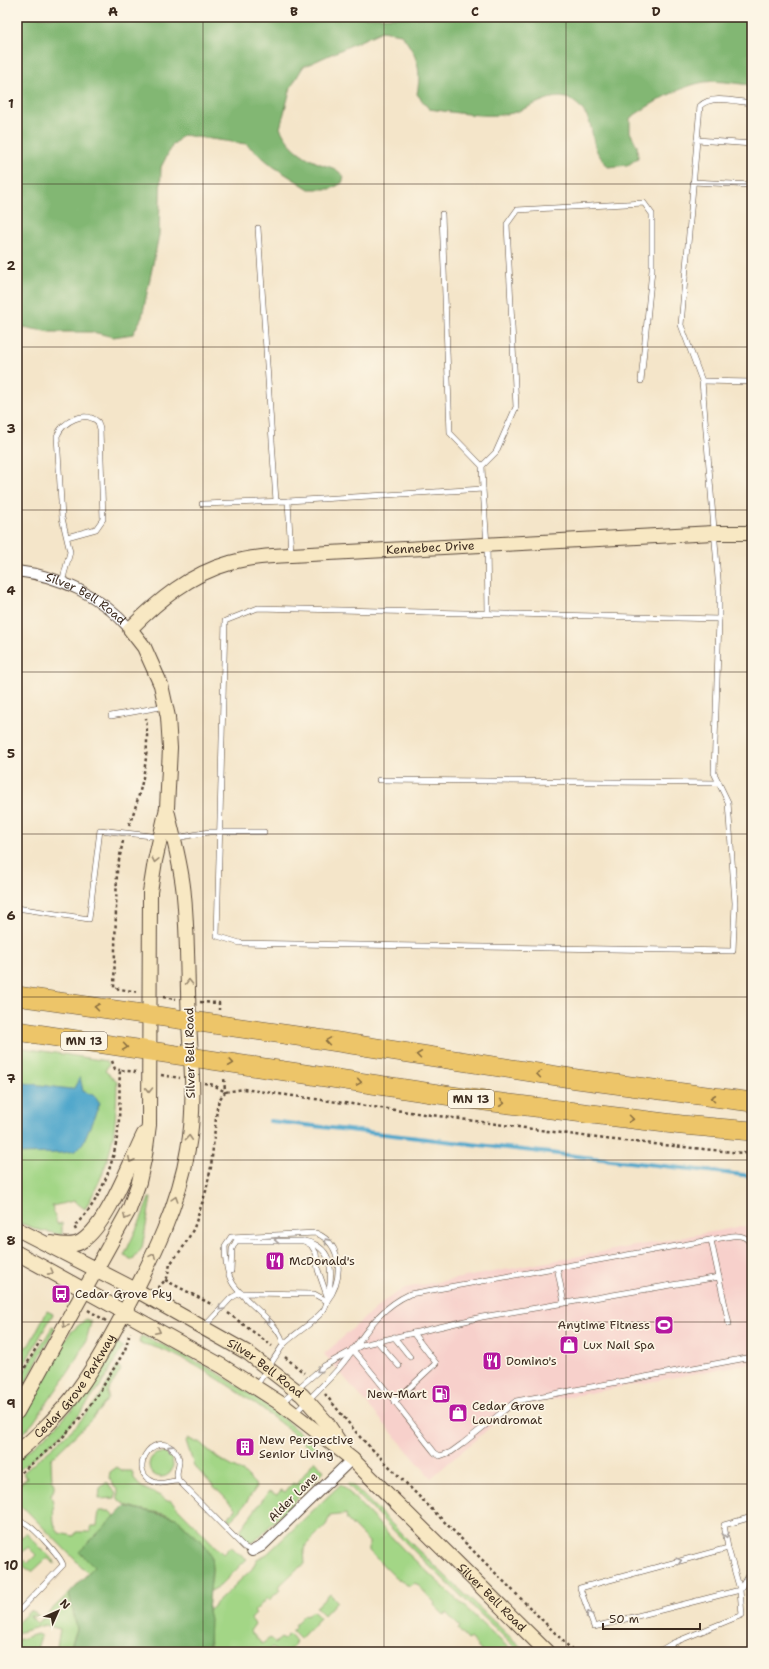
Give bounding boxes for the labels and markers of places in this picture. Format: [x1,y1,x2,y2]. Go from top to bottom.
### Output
restaurant icon: McDonald's [264,1250,286,1272]
place label: McDonald's [289,1253,355,1269]
bus stop icon: Cedar Grove Pky [50,1283,72,1305]
place label: Cedar Grove Pky [75,1286,172,1302]
sports icon: Anytime Fitness [653,1314,675,1336]
place label: Anytime Fitness [558,1317,650,1333]
shop icon: Lux Nail Spa [558,1334,580,1356]
place label: Lux Nail Spa [583,1337,655,1353]
restaurant icon: Domino's [481,1350,503,1372]
place label: Domino's [506,1353,557,1369]
fuel station icon: New-Mart [430,1383,452,1405]
place label: New-Mart [367,1386,427,1402]
place label: Cedar Grove Laundromat [472,1398,545,1428]
shop icon: Cedar Grove Laundromat [447,1402,469,1424]
place label: New Perspective Senior Living [259,1432,354,1462]
building icon: New Perspective Senior Living [234,1436,256,1458]

